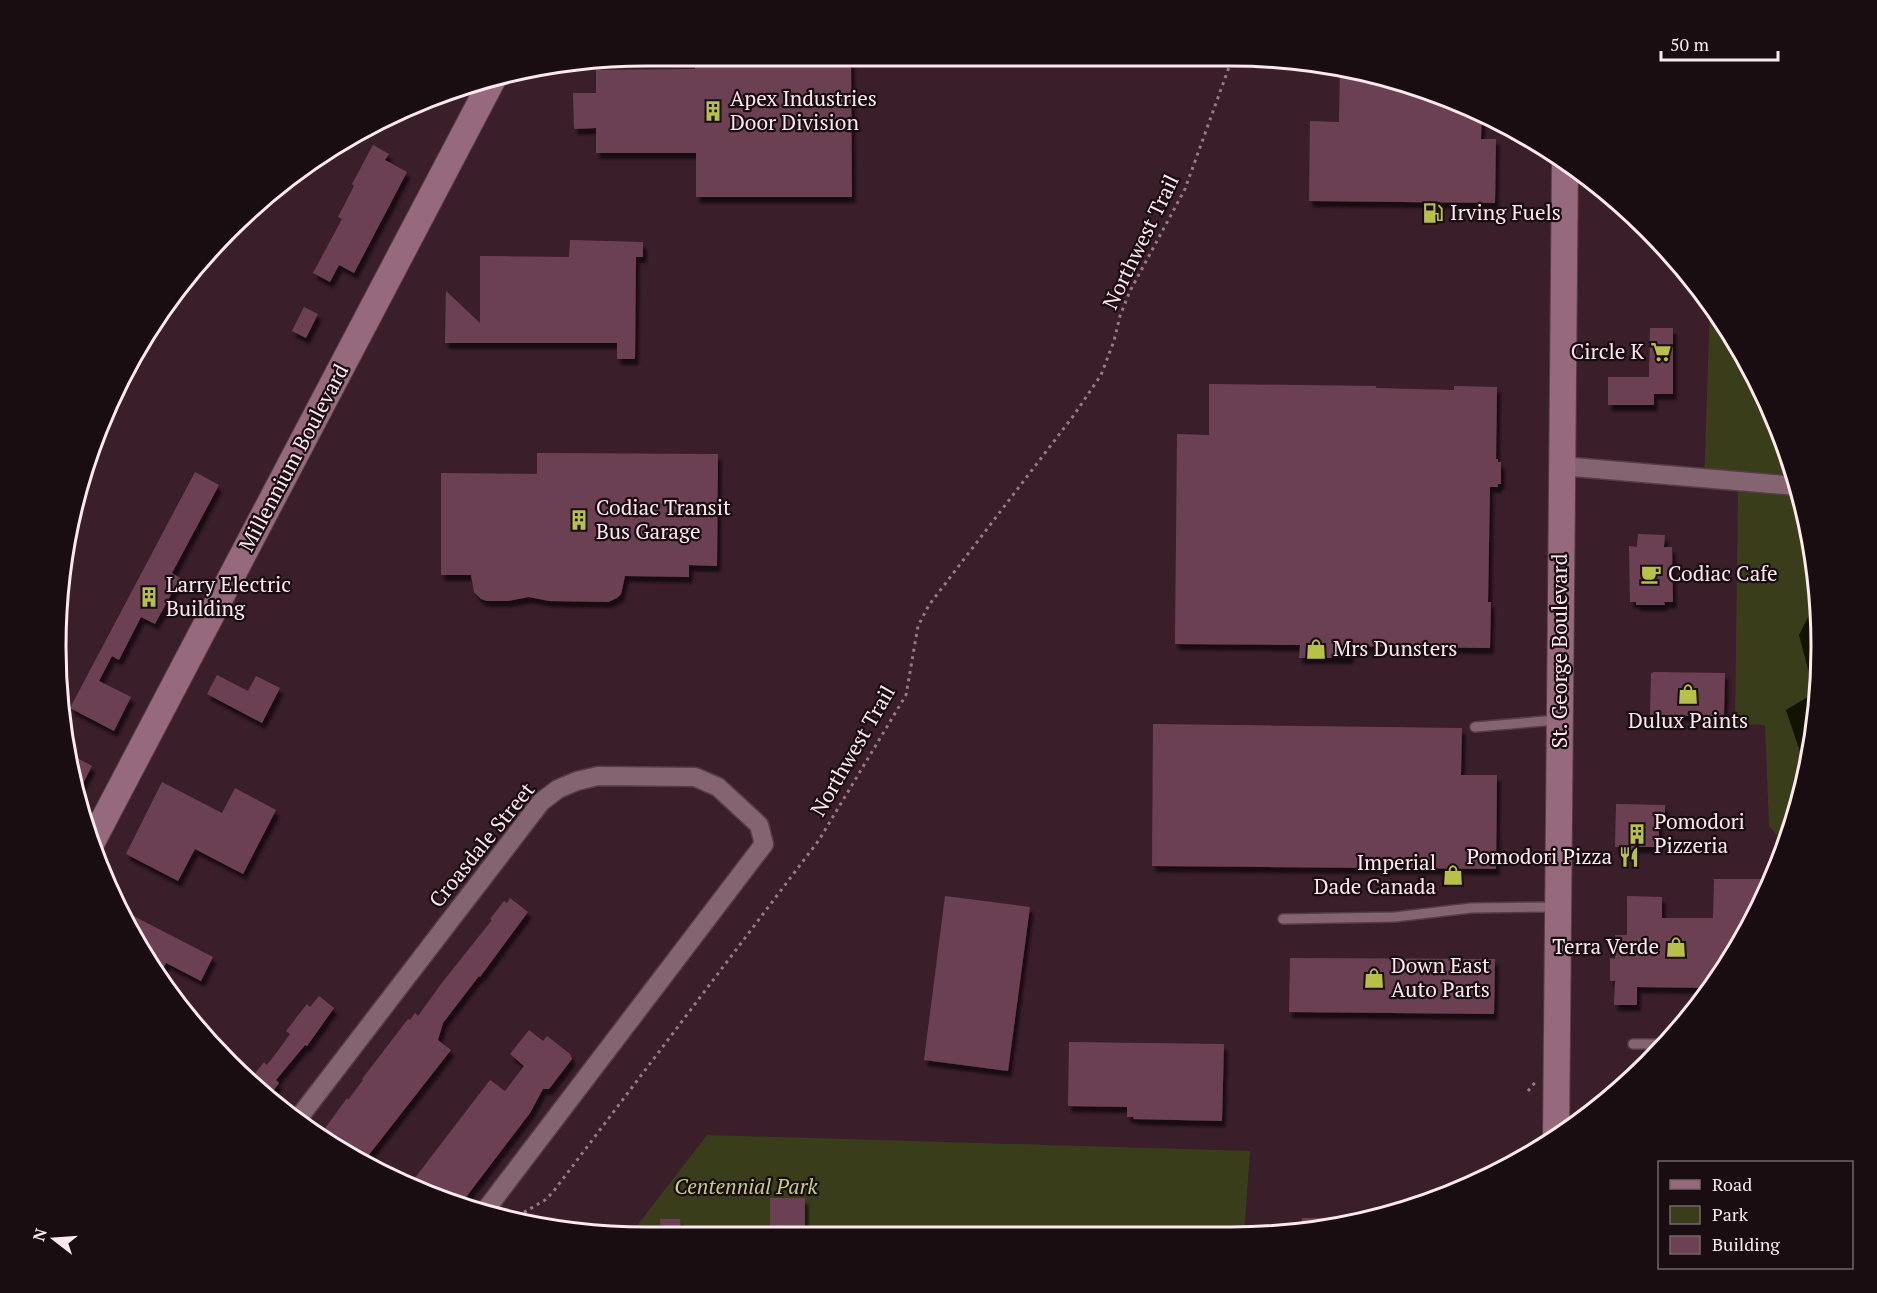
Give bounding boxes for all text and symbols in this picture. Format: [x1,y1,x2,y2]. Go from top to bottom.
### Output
scale bar [1661,24,1778,62]
text: 50 m [1670,32,1710,56]
place label: Apex Industries Door Division [730,84,877,136]
building icon: Apex Industries Door Division [701,99,725,123]
street label: Northwest Trail [1095,170,1185,314]
place label: Irving Fuels [1450,198,1561,226]
fuel station icon: Irving Fuels [1421,201,1445,225]
place label: Circle K [1571,337,1644,365]
supermarket icon: Circle K [1649,340,1673,364]
street label: Millennium Boulevard [232,359,355,556]
place label: Codiac Transit Bus Garage [596,493,731,545]
building icon: Codiac Transit Bus Garage [567,508,591,532]
street label: St. George Boulevard [1545,553,1573,748]
place label: Codiac Cafe [1668,559,1778,587]
cafe icon: Codiac Cafe [1639,562,1663,586]
place label: Larry Electric Building [166,570,291,622]
building icon: Larry Electric Building [137,585,161,609]
place label: Mrs Dunsters [1333,634,1457,662]
shop icon: Mrs Dunsters [1304,637,1328,661]
street label: Northwest Trail [803,680,901,821]
shop icon: Dulux Paints [1676,682,1700,706]
place label: Dulux Paints [1628,706,1748,734]
street label: Croasdale Street [422,776,540,913]
place label: Pomodori Pizzeria [1654,807,1745,859]
building icon: Pomodori Pizzeria [1625,822,1649,846]
place label: Pomodori Pizza [1467,842,1612,870]
restaurant icon: Pomodori Pizza [1617,845,1641,869]
place label: Imperial Dade Canada [1314,848,1436,900]
shop icon: Imperial Dade Canada [1441,863,1465,887]
place label: Terra Verde [1552,932,1659,960]
shop icon: Terra Verde [1664,935,1688,959]
place label: Down East Auto Parts [1391,951,1490,1003]
shop icon: Down East Auto Parts [1362,966,1386,990]
legend [1658,1161,1853,1269]
park label: Centennial Park [674,1172,819,1200]
text: Road [1712,1172,1752,1196]
text: Park [1712,1202,1749,1226]
north arrow [24,1209,84,1269]
text: N [27,1226,52,1244]
text: Building [1712,1232,1780,1256]

